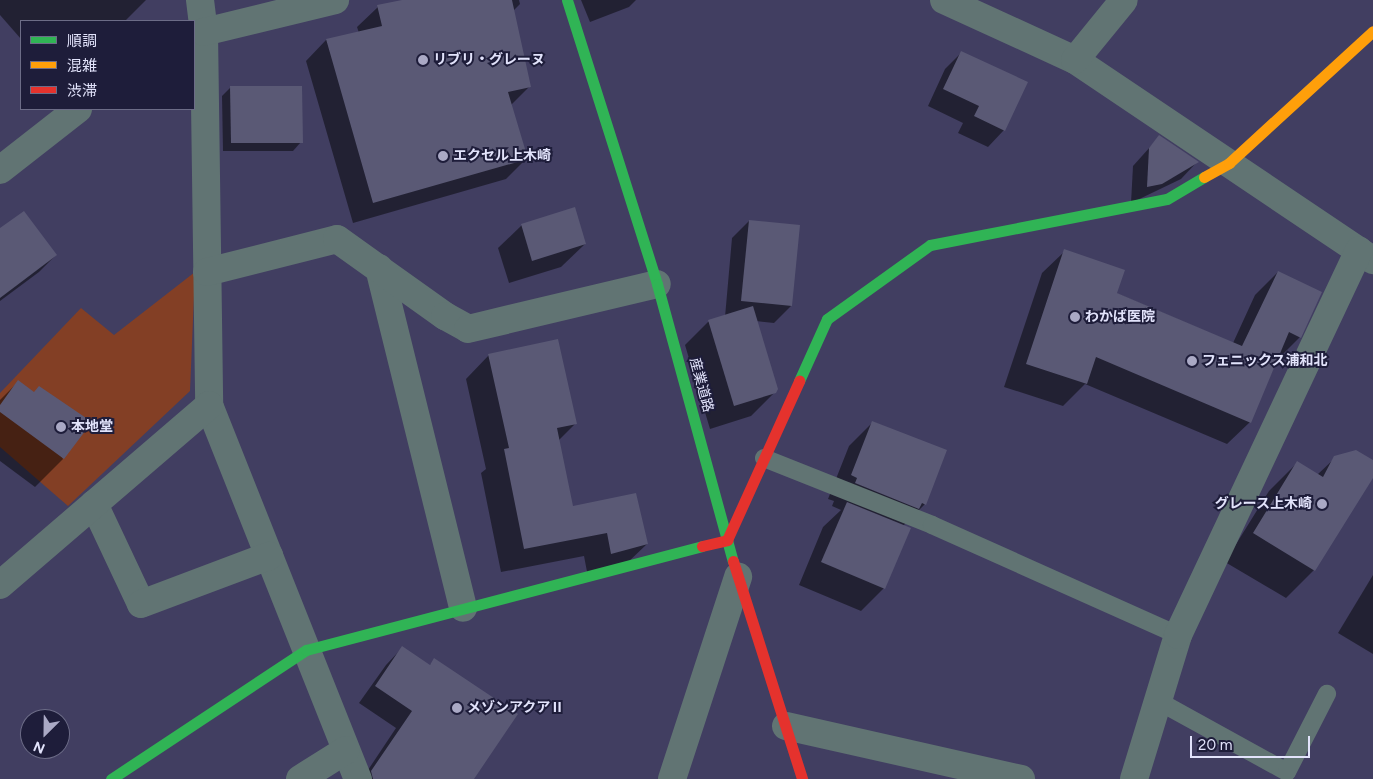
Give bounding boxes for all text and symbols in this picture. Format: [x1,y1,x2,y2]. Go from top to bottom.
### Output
legend [20,20,195,110]
text: 順調 [67,32,97,50]
place label: リブリ・グレーヌ [433,52,545,68]
marker: リブリ・グレーヌ [417,54,429,66]
text: 混雑 [67,57,97,75]
text: 渋滞 [67,82,97,100]
place label: エクセル上木崎 [453,148,551,164]
marker: エクセル上木崎 [437,150,449,162]
place label: わかば医院 [1085,309,1155,325]
marker: わかば医院 [1069,311,1081,323]
place label: フェニックス浦和北 [1202,353,1328,369]
marker: フェニックス浦和北 [1186,355,1198,367]
street label: 産業道路 [686,356,716,414]
place label: 本地堂 [71,419,113,435]
marker: 本地堂 [55,421,67,433]
place label: グレース上木崎 [1214,496,1312,512]
marker: グレース上木崎 [1316,498,1328,510]
place label: メゾンアクアⅡ [467,700,565,716]
marker: メゾンアクアⅡ [451,702,463,714]
north arrow [20,709,70,759]
scale bar [1193,726,1313,758]
text: 20 m [1198,736,1232,754]
text: N [31,737,48,757]

